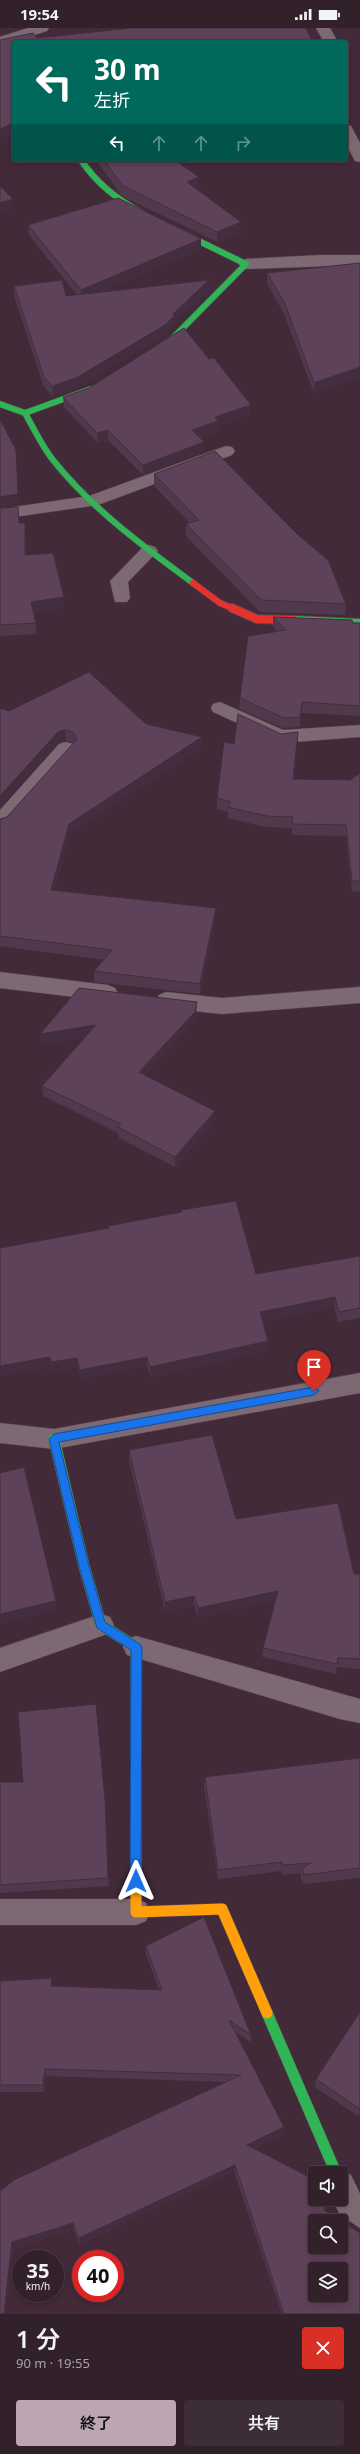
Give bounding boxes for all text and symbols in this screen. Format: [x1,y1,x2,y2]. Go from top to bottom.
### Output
text: 19:54 [20,4,59,24]
text: 30 m [94,50,161,88]
icon: left [28,56,80,108]
text: 左折 [94,88,130,112]
icon: left [106,132,128,154]
icon: ahead [148,132,170,154]
icon: ahead [190,132,212,154]
icon: right [232,132,254,154]
pin [297,1350,331,1391]
icon: arrive [303,1356,325,1378]
position arrow [115,1860,157,1902]
map controls [308,2166,348,2302]
button: sound [308,2166,348,2206]
button: search [308,2214,348,2254]
speed limit sign: 40 [72,2250,124,2302]
text: 35 [27,2257,49,2284]
button: layers [308,2262,348,2302]
text: km/h [26,2279,50,2293]
text: 1 分 [16,2322,60,2355]
button: close [302,2327,344,2369]
text: 90 m · 19:55 [16,2354,90,2372]
button: 終了 [16,2400,176,2446]
button: 共有 [184,2400,344,2446]

